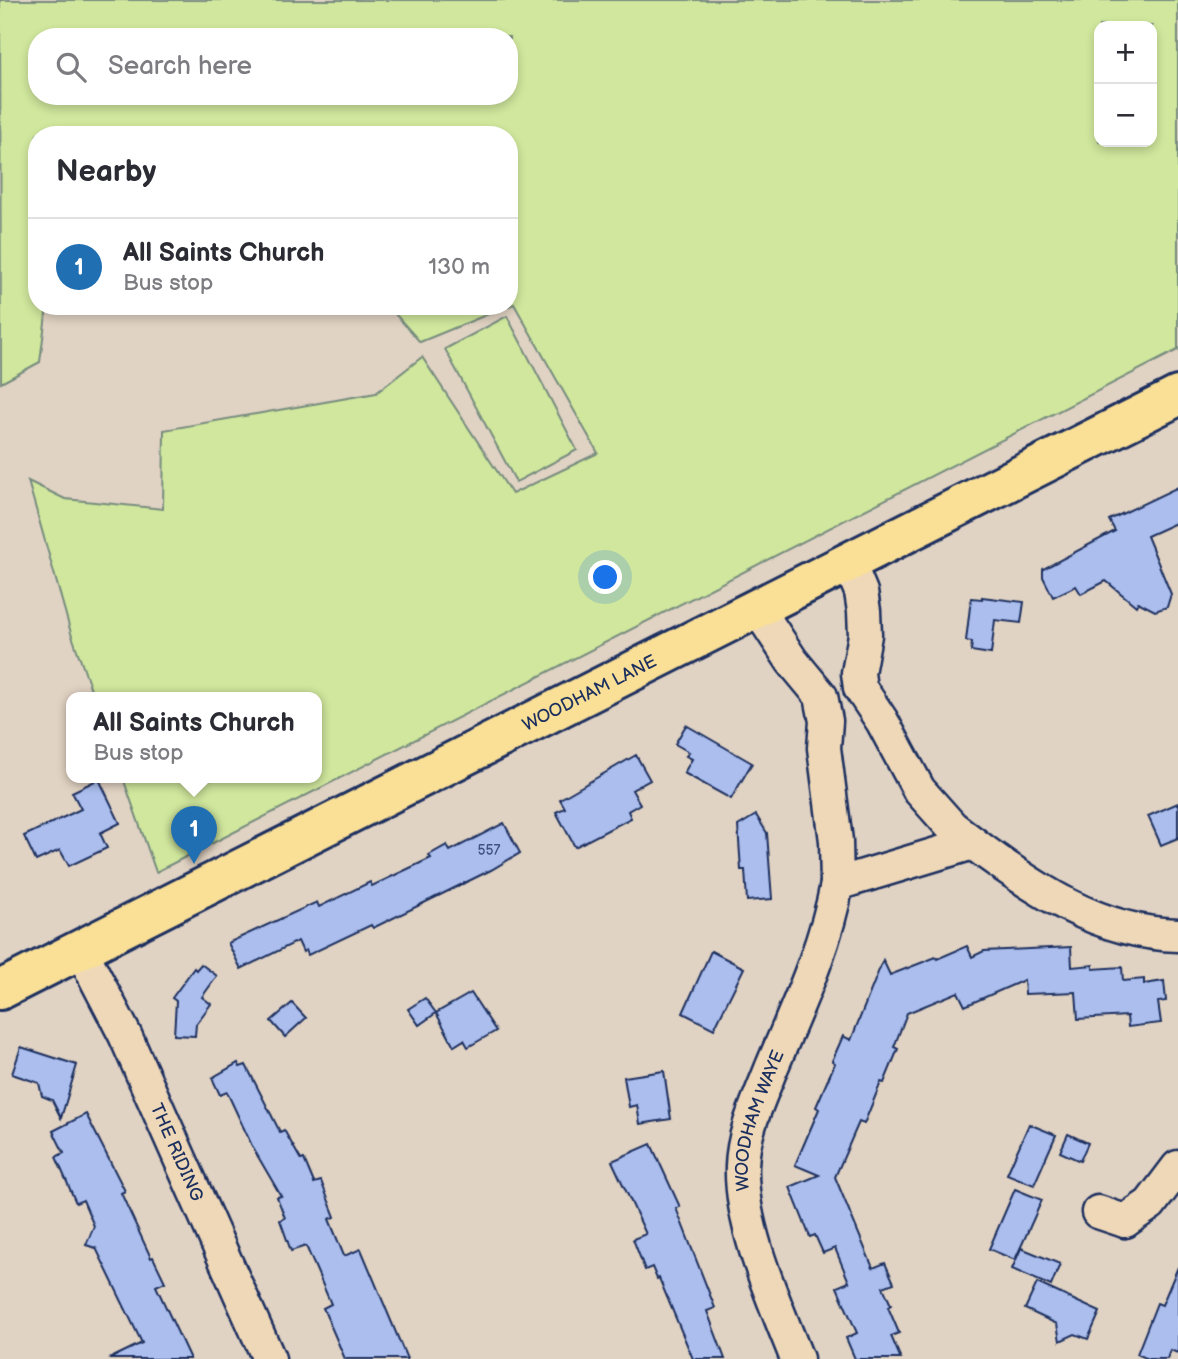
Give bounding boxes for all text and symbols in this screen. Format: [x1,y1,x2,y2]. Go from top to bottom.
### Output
map controls [1094,21,1157,147]
button: + [1094,21,1157,84]
search box [28,28,518,105]
icon: search [52,48,90,86]
text: Search here [108,51,252,82]
button: − [1094,84,1157,147]
text: Nearby [56,154,156,190]
text: All Saints Church [123,238,324,269]
text: 1 [74,253,84,281]
text: 130 m [428,253,490,281]
text: Bus stop [123,269,213,297]
your location [588,560,622,594]
street label: WOODHAM LANE [519,650,660,735]
popup [66,692,322,783]
text: All Saints Church [93,708,295,739]
text: Bus stop [93,739,184,767]
pin: 1 [171,806,217,864]
house number: 557 [478,842,501,859]
street label: WOODHAM WAYE [731,1047,788,1192]
street label: THE RIDING [146,1100,208,1204]

